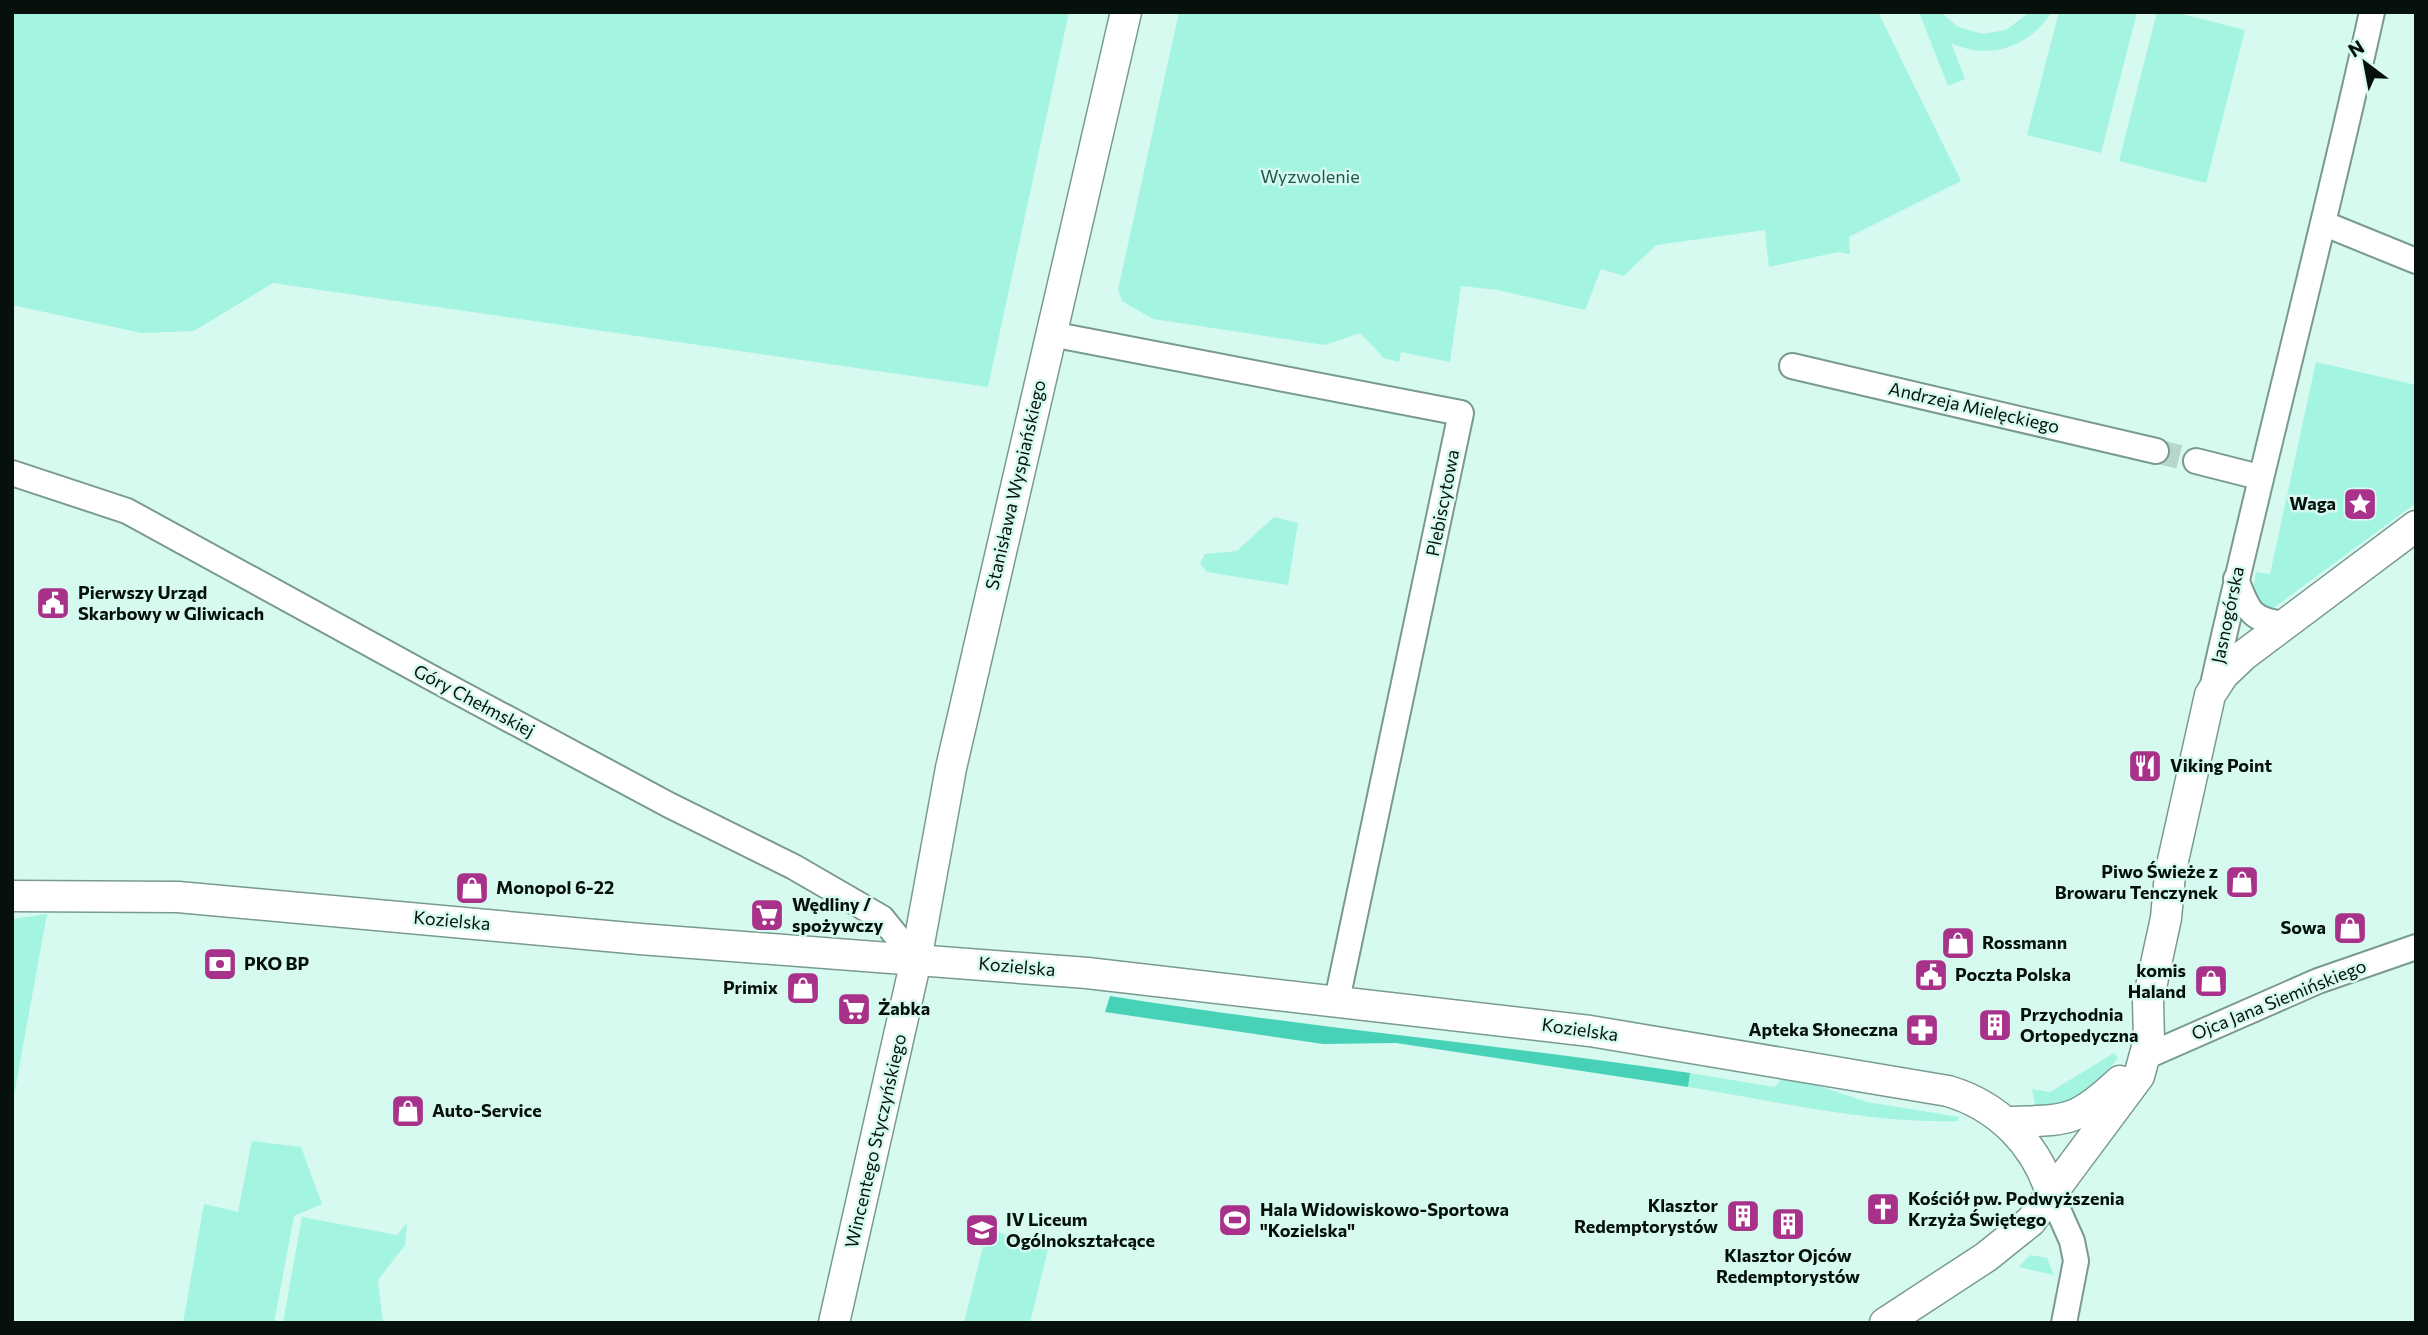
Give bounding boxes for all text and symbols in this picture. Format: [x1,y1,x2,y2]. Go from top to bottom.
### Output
north arrow [2330,28,2400,98]
text: N [2344,35,2368,62]
park label: Wyzwolenie [1260,165,1360,187]
street label: Andrzeja Mielęckiego [1887,377,2062,437]
street label: Stanisława Wyspiańskiego [980,378,1050,592]
street label: Plebiscytowa [1421,448,1463,558]
place icon: Waga [2341,485,2379,523]
place label: Waga [2289,492,2336,514]
street label: Jasnogórska [2206,564,2248,665]
place label: Pierwszy Urząd Skarbowy w Gliwicach [78,581,264,624]
public building icon: Pierwszy Urząd Skarbowy w Gliwicach [34,584,72,622]
street label: Góry Chełmskiej [410,659,539,741]
restaurant icon: Viking Point [2126,747,2164,785]
place label: Viking Point [2170,754,2272,776]
place label: Piwo Świeże z Browaru Tenczynek [2055,860,2219,903]
shop icon: Piwo Świeże z Browaru Tenczynek [2223,863,2261,901]
shop icon: Monopol 6-22 [453,869,491,907]
place label: Monopol 6-22 [496,876,614,898]
place label: Wędliny / spożywczy [792,893,883,936]
supermarket icon: Wędliny / spożywczy [748,896,786,934]
street label: Kozielska [413,906,491,934]
shop icon: Sowa [2331,909,2369,947]
place label: Sowa [2281,916,2326,938]
shop icon: Rossmann [1939,924,1977,962]
place label: Rossmann [1982,931,2067,953]
bank icon: PKO BP [201,945,239,983]
place label: PKO BP [244,952,310,974]
street label: Kozielska [978,952,1056,980]
street label: Ojca Jana Siemińskiego [2188,954,2369,1044]
public building icon: Poczta Polska [1912,956,1950,994]
place label: komis Haland [2128,959,2186,1002]
shop icon: komis Haland [2192,962,2230,1000]
place label: Poczta Polska [1955,963,2071,985]
shop icon: Primix [784,969,822,1007]
place label: Primix [723,976,778,998]
supermarket icon: Żabka [835,990,873,1028]
place label: Żabka [878,997,930,1019]
place label: Przychodnia Ortopedyczna [2020,1003,2138,1046]
building icon: Przychodnia Ortopedyczna [1976,1006,2014,1044]
pharmacy icon: Apteka Słoneczna [1903,1011,1941,1049]
street label: Kozielska [1540,1013,1620,1045]
place label: Apteka Słoneczna [1748,1018,1898,1040]
street label: Wincentego Styczyńskiego [840,1032,910,1250]
shop icon: Auto-Service [389,1092,427,1130]
place label: Auto-Service [432,1099,542,1121]
place label: Kościół pw. Podwyższenia Krzyża Świętego [1908,1187,2124,1230]
church icon: Kościół pw. Podwyższenia Krzyża Świętego [1864,1190,1902,1228]
place label: Klasztor Redemptorystów [1574,1194,1719,1237]
building icon: Klasztor Redemptorystów [1724,1197,1762,1235]
place label: Hala Widowiskowo-Sportowa "Kozielska" [1260,1198,1509,1241]
sports icon: Hala Widowiskowo-Sportowa "Kozielska" [1216,1201,1254,1239]
building icon: Klasztor Ojców Redemptorystów [1769,1205,1807,1243]
place label: IV Liceum Ogólnokształcące [1006,1208,1155,1251]
school or university icon: IV Liceum Ogólnokształcące [963,1211,1001,1249]
place label: Klasztor Ojców Redemptorystów [1716,1244,1860,1287]

